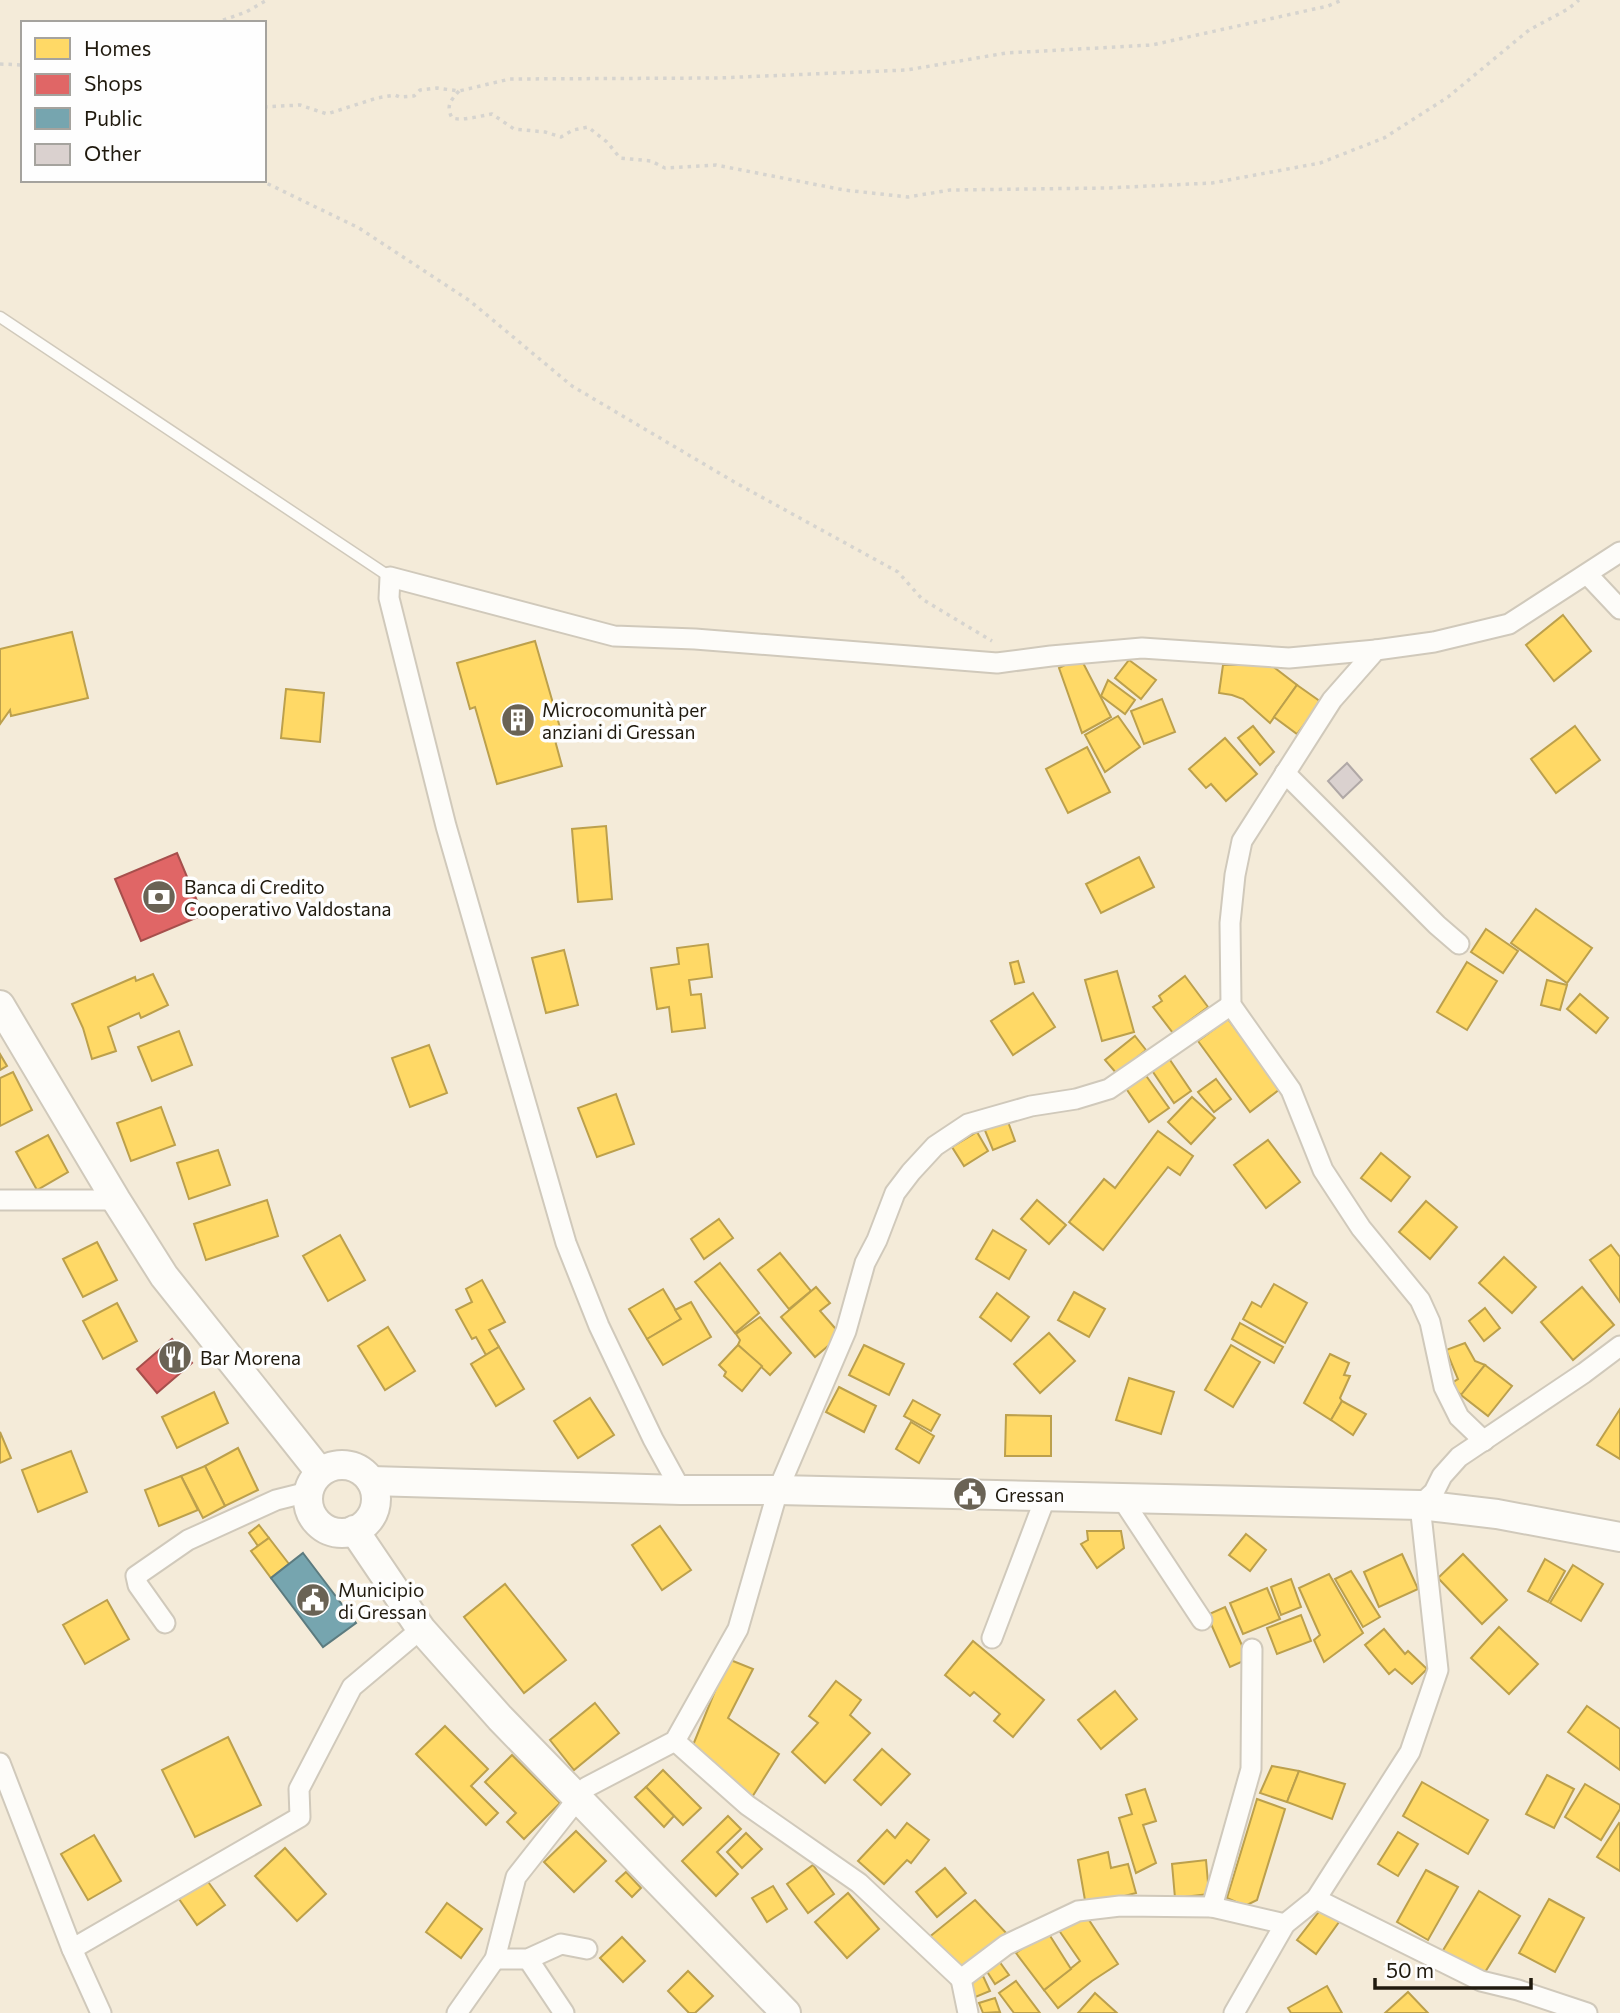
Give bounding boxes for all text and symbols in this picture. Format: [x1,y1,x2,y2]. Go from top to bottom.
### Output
legend [21,21,266,182]
text: Homes [84,35,151,60]
text: Shops [84,70,143,95]
text: Public [84,105,142,130]
text: Other [84,140,141,165]
place label: Microcomunità per anziani di Gressan [542,698,707,743]
building icon: Microcomunità per anziani di Gressan [499,701,537,739]
place label: Banca di Credito Cooperativo Valdostana [184,875,391,920]
bank icon: Banca di Credito Cooperativo Valdostana [140,878,178,916]
restaurant icon: Bar Morena [156,1338,194,1376]
place label: Bar Morena [200,1346,301,1369]
public building icon: Gressan [951,1475,989,1513]
place label: Gressan [995,1483,1064,1506]
place label: Municipio di Gressan [338,1578,427,1623]
public building icon: Municipio di Gressan [294,1581,332,1619]
scale bar [1375,1946,1531,1990]
text: 50 m [1386,1957,1434,1982]

